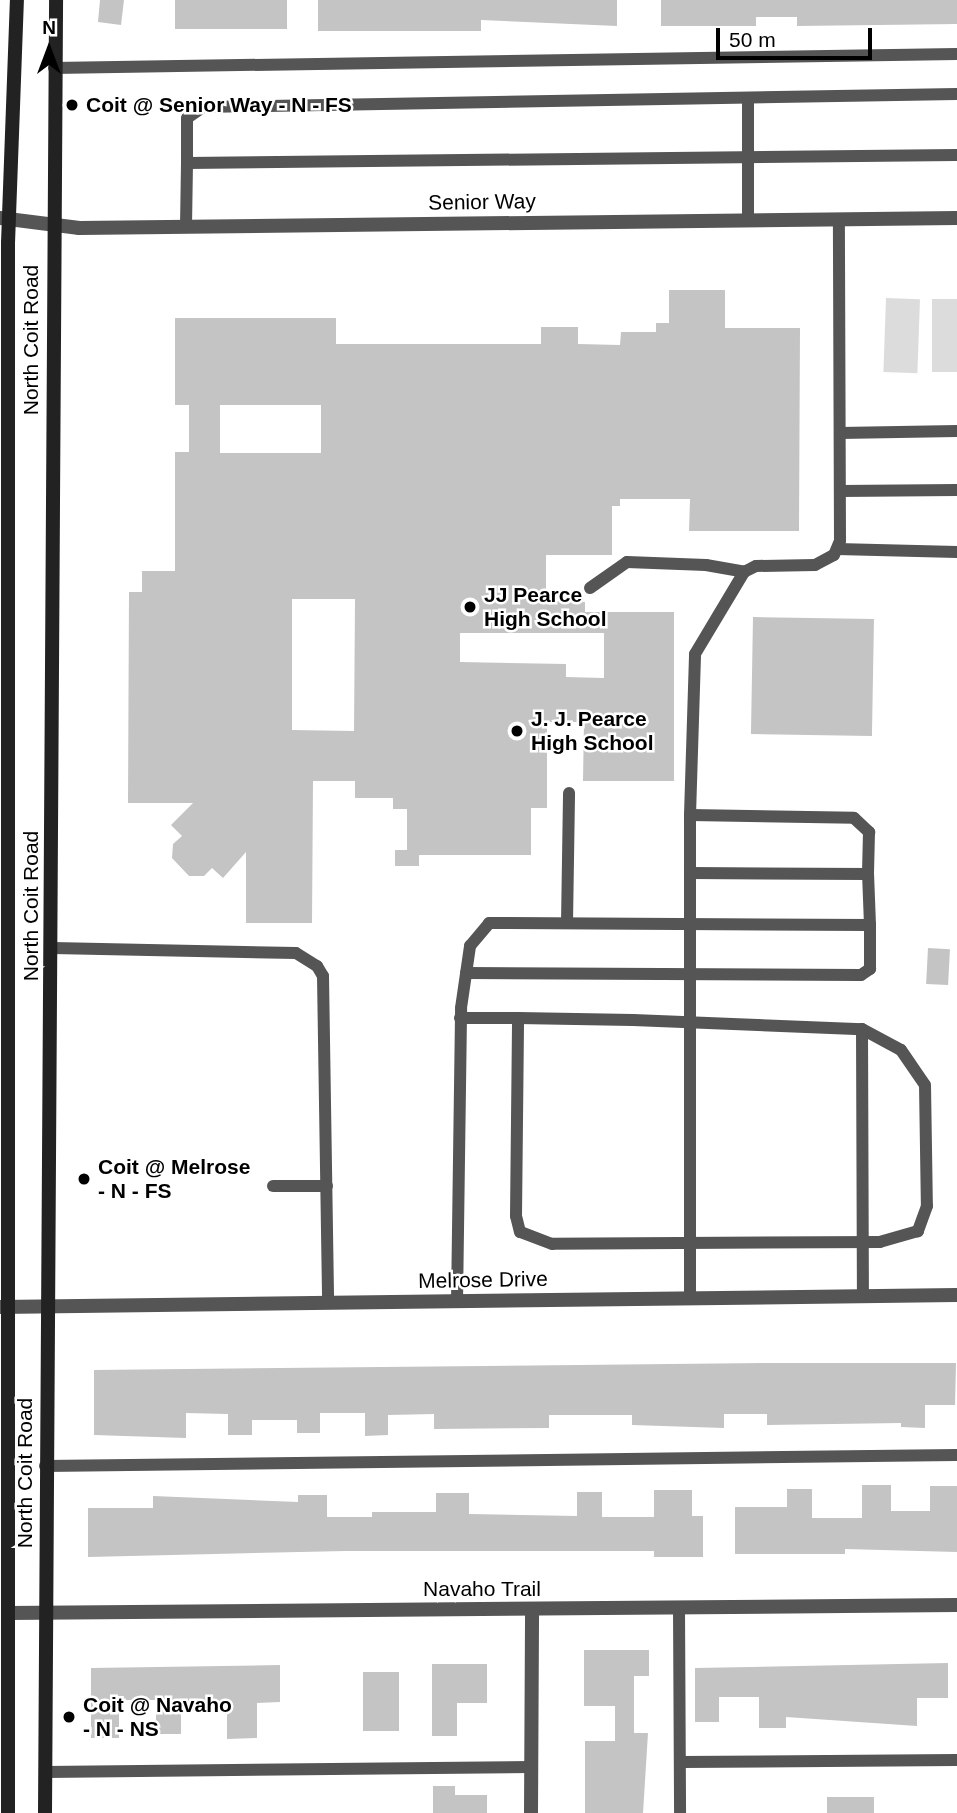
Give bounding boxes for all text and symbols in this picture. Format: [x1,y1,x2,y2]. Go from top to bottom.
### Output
north arrow [14,14,84,84]
scale bar [719,14,875,58]
text: N [42,17,56,38]
text: 50 m [729,28,776,51]
place label: Coit @ Senior Way - N - FS [86,92,352,118]
marker: Coit @ Senior Way - N - FS [64,97,80,113]
street label: Senior Way [428,188,536,216]
street label: North Coit Road [18,265,44,415]
place label: JJ Pearce High School [484,582,606,632]
marker: JJ Pearce High School [462,599,478,615]
place label: J. J. Pearce High School [531,706,653,756]
marker: J. J. Pearce High School [509,723,525,739]
street label: North Coit Road [18,831,44,981]
place label: Coit @ Melrose - N - FS [98,1154,250,1204]
marker: Coit @ Melrose - N - FS [76,1171,92,1187]
street label: Melrose Drive [418,1266,548,1294]
street label: North Coit Road [12,1398,38,1548]
street label: Navaho Trail [423,1576,541,1602]
place label: Coit @ Navaho - N - NS [83,1692,232,1742]
marker: Coit @ Navaho - N - NS [61,1709,77,1725]

